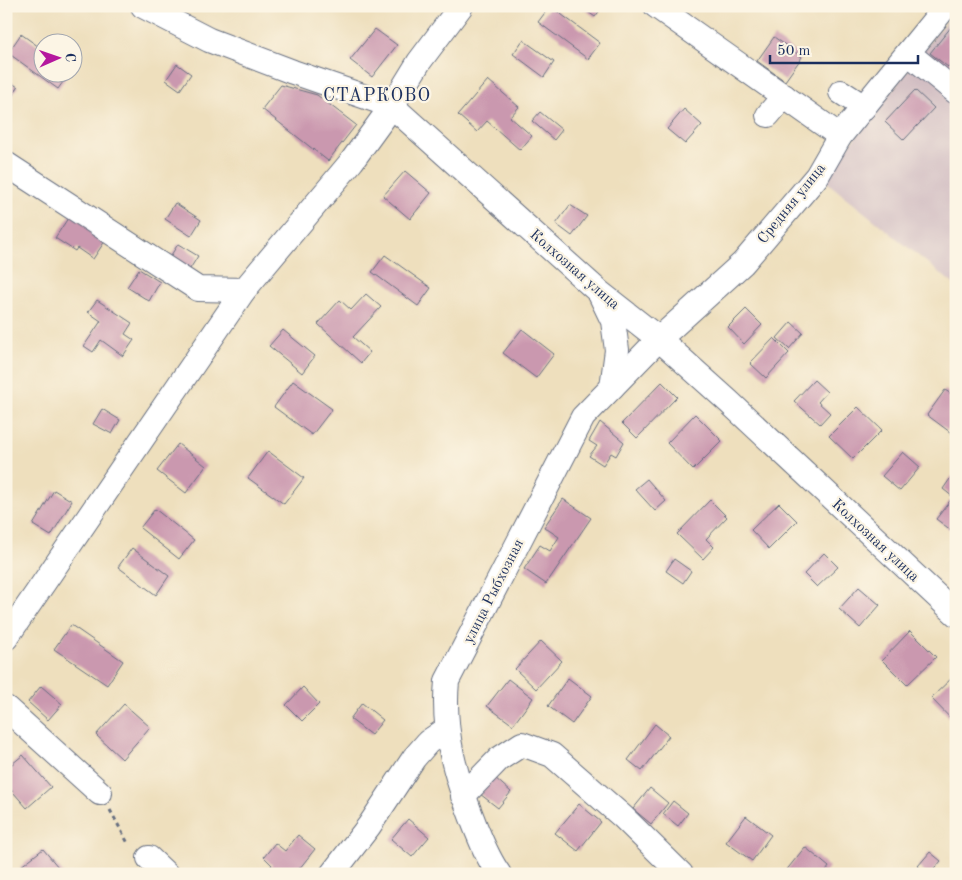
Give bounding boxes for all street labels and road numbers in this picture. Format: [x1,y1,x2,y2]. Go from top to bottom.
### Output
street label: Средняя улица [755,161,829,247]
street label: Колхозная улица [526,227,622,313]
street label: Колхозная улица [828,497,922,586]
street label: улица Рыбхозная [462,537,527,646]

